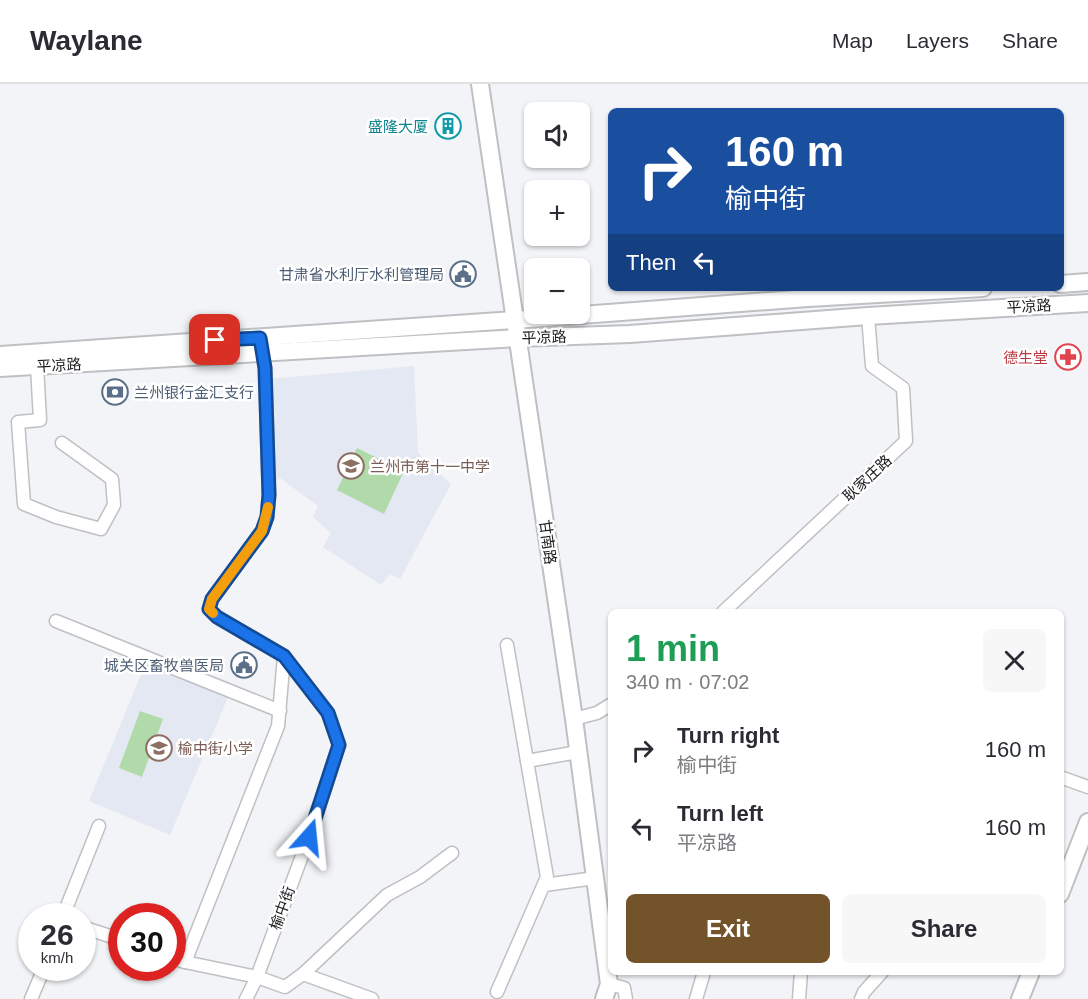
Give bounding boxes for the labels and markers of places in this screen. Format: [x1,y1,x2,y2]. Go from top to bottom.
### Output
building icon: 盛隆大厦 [433,111,463,141]
place label: 盛隆大厦 [368,118,428,135]
public building icon: 甘肃省水利厅水利管理局 [448,259,478,289]
place label: 甘肃省水利厅水利管理局 [279,266,444,283]
pin [189,314,240,365]
pharmacy icon: 德生堂 [1053,342,1083,372]
place label: 德生堂 [1003,349,1048,366]
bank icon: 兰州银行金汇支行 [100,377,130,407]
place label: 兰州银行金汇支行 [134,384,254,401]
school or university icon: 兰州市第十一中学 [336,451,366,481]
place label: 兰州市第十一中学 [370,458,490,475]
public building icon: 城关区畜牧兽医局 [229,650,259,680]
place label: 城关区畜牧兽医局 [104,657,224,674]
school or university icon: 榆中街小学 [144,733,174,763]
place label: 榆中街小学 [178,740,253,757]

